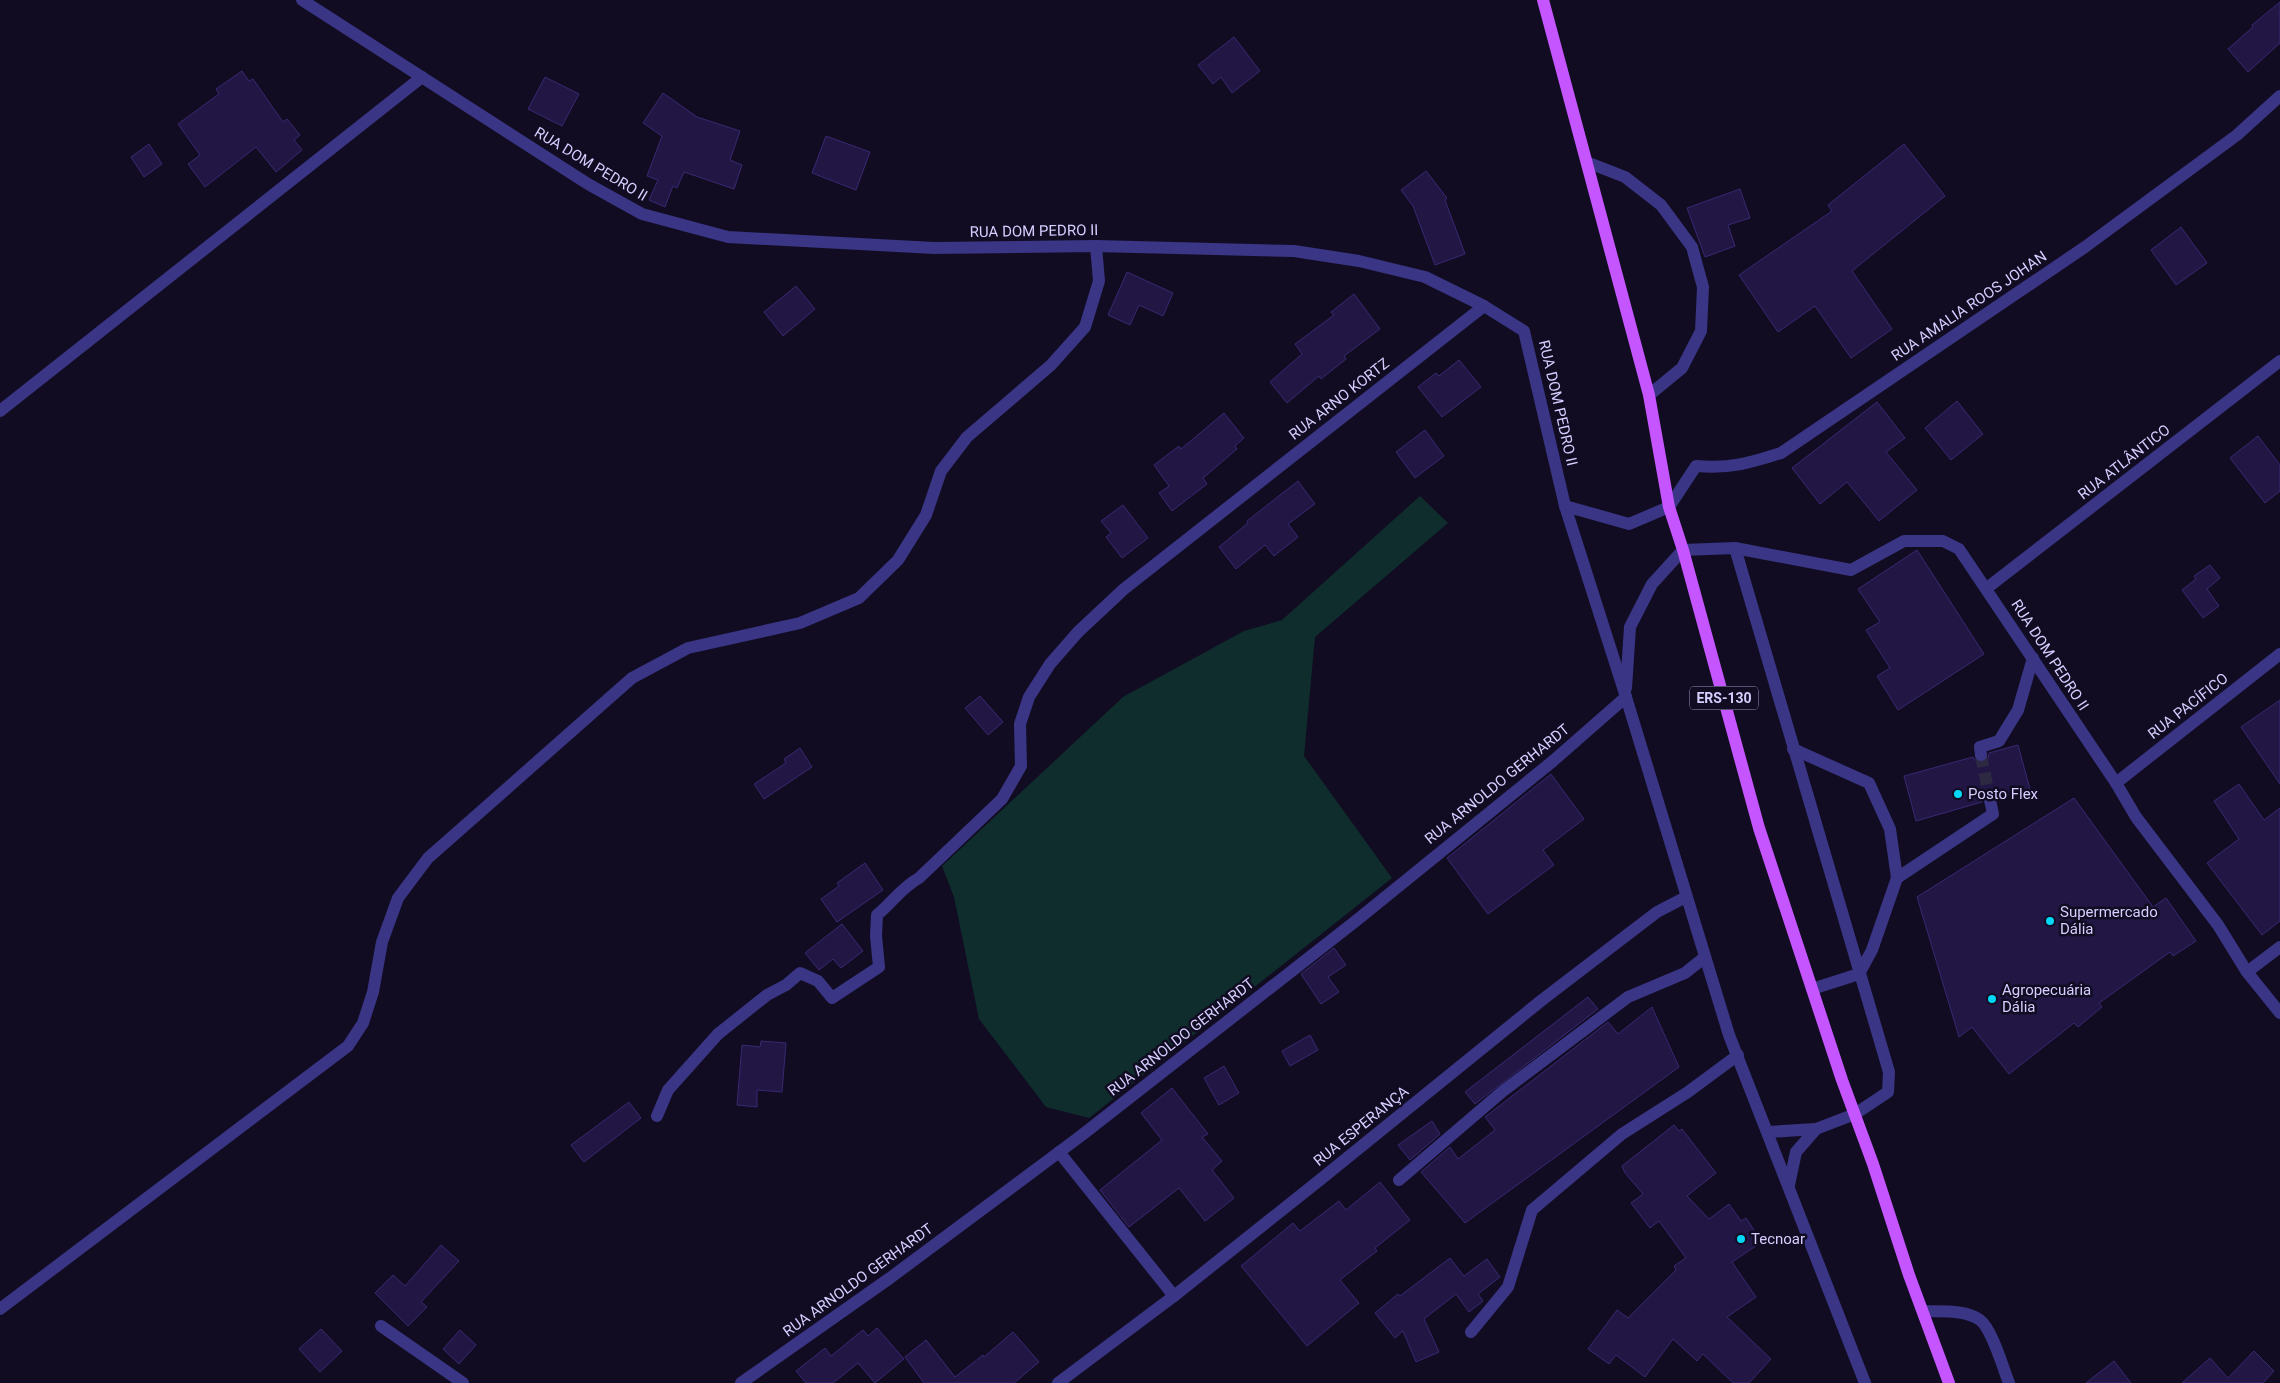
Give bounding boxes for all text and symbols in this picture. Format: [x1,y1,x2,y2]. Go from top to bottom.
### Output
street label: RUA DOM PEDRO II [531,123,651,205]
street label: RUA DOM PEDRO II [970,221,1098,241]
street label: RUA AMALIA ROOS JOHAN [1888,247,2050,365]
street label: RUA DOM PEDRO II [1535,338,1581,468]
street label: RUA ARNO KORTZ [1285,354,1393,444]
street label: RUA ATLÂNTICO [2074,421,2174,503]
street label: RUA DOM PEDRO II [2007,596,2093,714]
street label: RUA PACÍFICO [2144,669,2232,743]
road number: ERS-130 [1690,686,1758,710]
street label: RUA ARNOLDO GERHARDT [1421,720,1573,848]
place label: Posto Flex [1968,785,2039,803]
marker: Posto Flex [1952,788,1964,800]
place label: Supermercado Dália [2060,903,2158,938]
marker: Supermercado Dália [2044,915,2056,927]
street label: RUA ARNOLDO GERHARDT [1104,974,1258,1100]
place label: Agropecuária Dália [2002,981,2091,1016]
marker: Agropecuária Dália [1986,993,1998,1005]
street label: RUA ESPERANÇA [1310,1082,1412,1170]
street label: RUA ARNOLDO GERHARDT [780,1220,936,1340]
place label: Tecnoar [1751,1230,1805,1248]
marker: Tecnoar [1735,1233,1747,1245]

